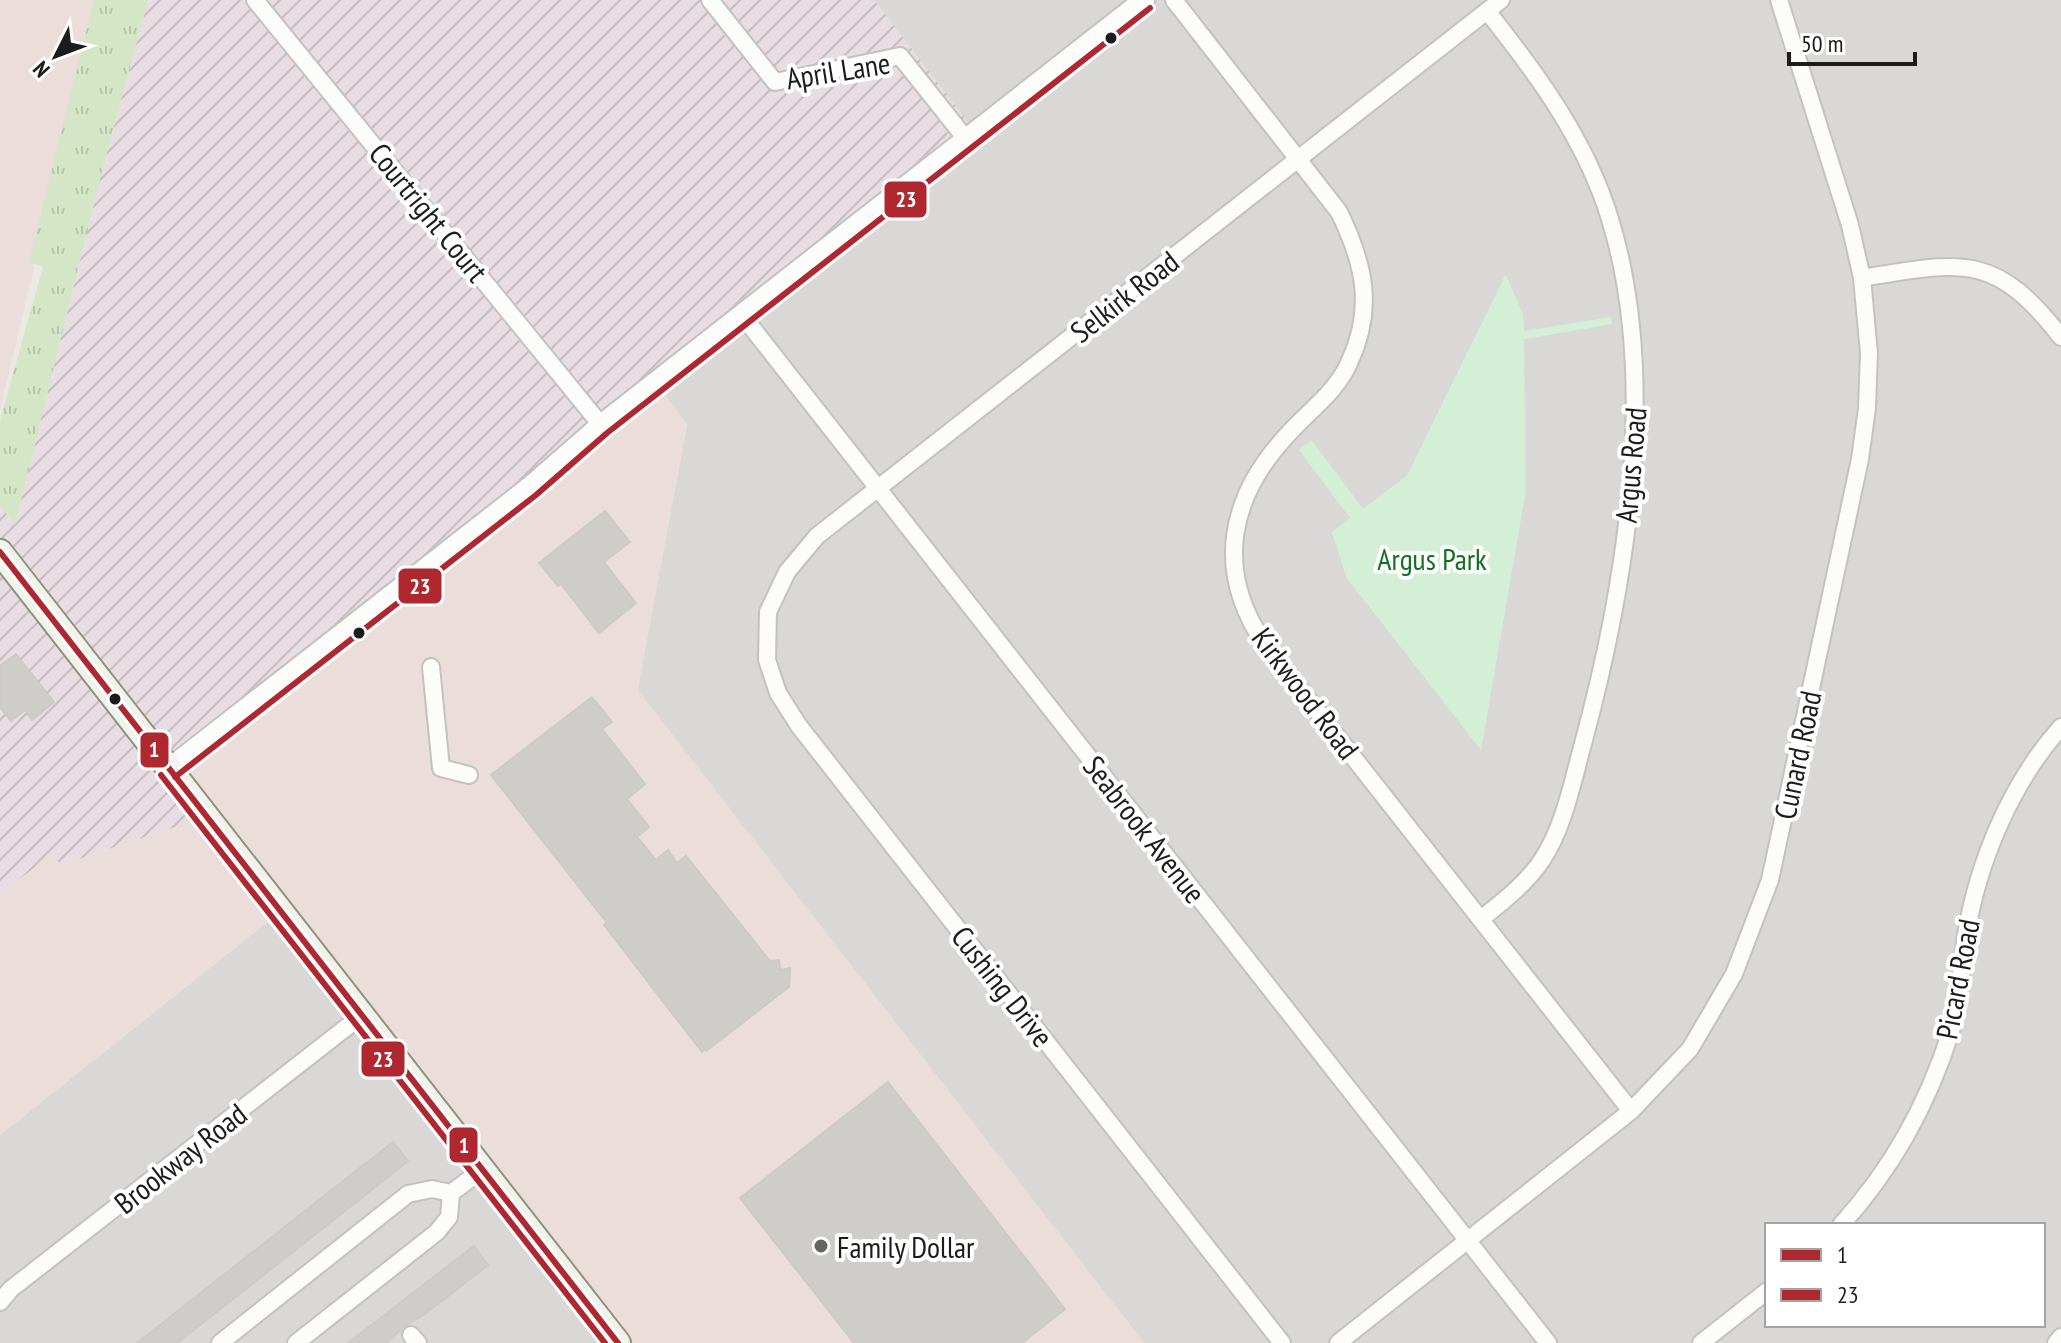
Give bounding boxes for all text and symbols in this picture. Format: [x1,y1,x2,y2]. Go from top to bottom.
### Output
north arrow [16,16,96,96]
scale bar [1789,16,1915,66]
text: 50 m [1801,28,1843,59]
unlabelled marker [1103,30,1119,46]
street label: April Lane [783,43,893,97]
text: N [27,56,56,83]
street label: Courtright Court [361,135,497,290]
line badge: 23 [883,180,928,219]
text: 23 [895,185,917,213]
street label: Selkirk Road [1062,242,1186,350]
street label: Argus Road [1606,405,1654,525]
park label: Argus Park [1377,539,1487,578]
line badge: 23 [397,567,443,605]
text: 23 [409,572,431,600]
street label: Kirkwood Road [1244,619,1368,767]
unlabelled marker [351,625,367,641]
street label: Cunard Road [1764,687,1830,823]
unlabelled marker [107,691,123,707]
line badge: 1 [139,731,170,769]
text: 1 [149,735,159,763]
street label: Seabrook Avenue [1075,747,1215,911]
street label: Picard Road [1926,916,1988,1042]
street label: Cushing Drive [944,918,1062,1054]
line badge: 23 [360,1040,406,1078]
text: 23 [372,1045,394,1073]
street label: Brookway Road [106,1094,254,1222]
line badge: 1 [448,1126,479,1164]
text: 1 [459,1131,469,1159]
legend [1765,1223,2045,1327]
place label: Family Dollar [837,1227,975,1266]
marker: Family Dollar [812,1237,830,1255]
text: 1 [1837,1239,1848,1270]
text: 23 [1837,1279,1859,1310]

